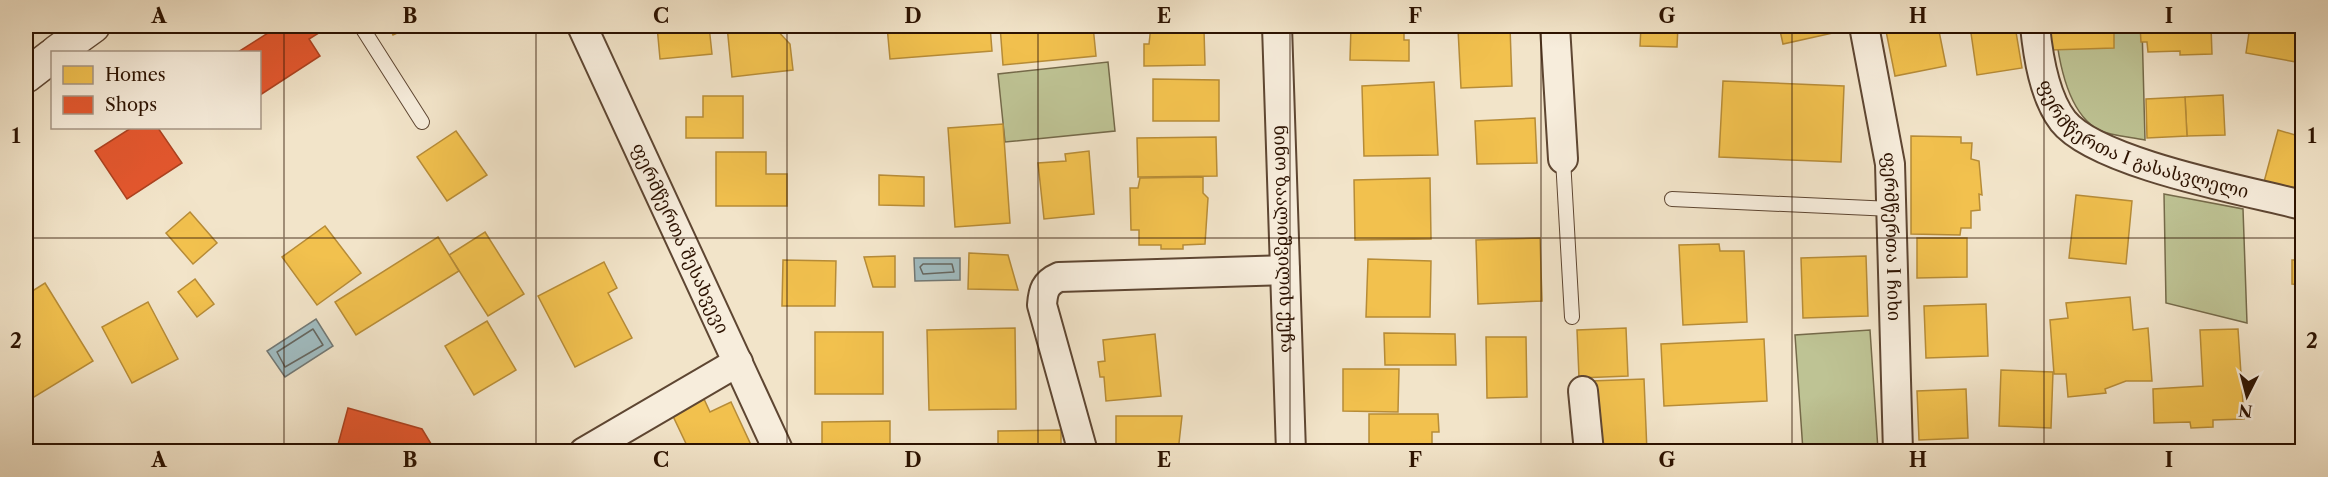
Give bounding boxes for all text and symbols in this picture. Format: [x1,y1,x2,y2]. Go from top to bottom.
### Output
text: A [150,4,167,28]
text: B [403,4,418,28]
text: C [653,4,669,28]
text: D [904,4,922,28]
text: E [1157,4,1171,28]
text: F [1408,4,1422,28]
text: G [1659,4,1676,28]
text: H [1909,4,1927,28]
text: I [2165,4,2173,28]
legend [51,51,261,129]
text: Homes [105,64,166,86]
street label: ფერმწერთა I გასასვლელი [2034,77,2251,203]
text: Shops [105,94,157,116]
text: 1 [12,124,21,148]
street label: ნინო ზაალიშვილის ქუჩა [1269,124,1299,353]
text: 1 [2308,124,2317,148]
street label: ფერმწერთა შესახვევი [627,140,734,337]
street label: ფერმწერთა I ჩიხი [1877,150,1905,321]
text: 2 [10,329,22,353]
text: 2 [2306,329,2318,353]
north arrow [2217,366,2277,426]
text: N [2237,400,2253,422]
text: A [150,448,167,472]
text: B [403,448,418,472]
text: C [653,448,669,472]
text: D [904,448,922,472]
text: E [1157,448,1171,472]
text: F [1408,448,1422,472]
text: G [1659,448,1676,472]
text: H [1909,448,1927,472]
text: I [2165,448,2173,472]

